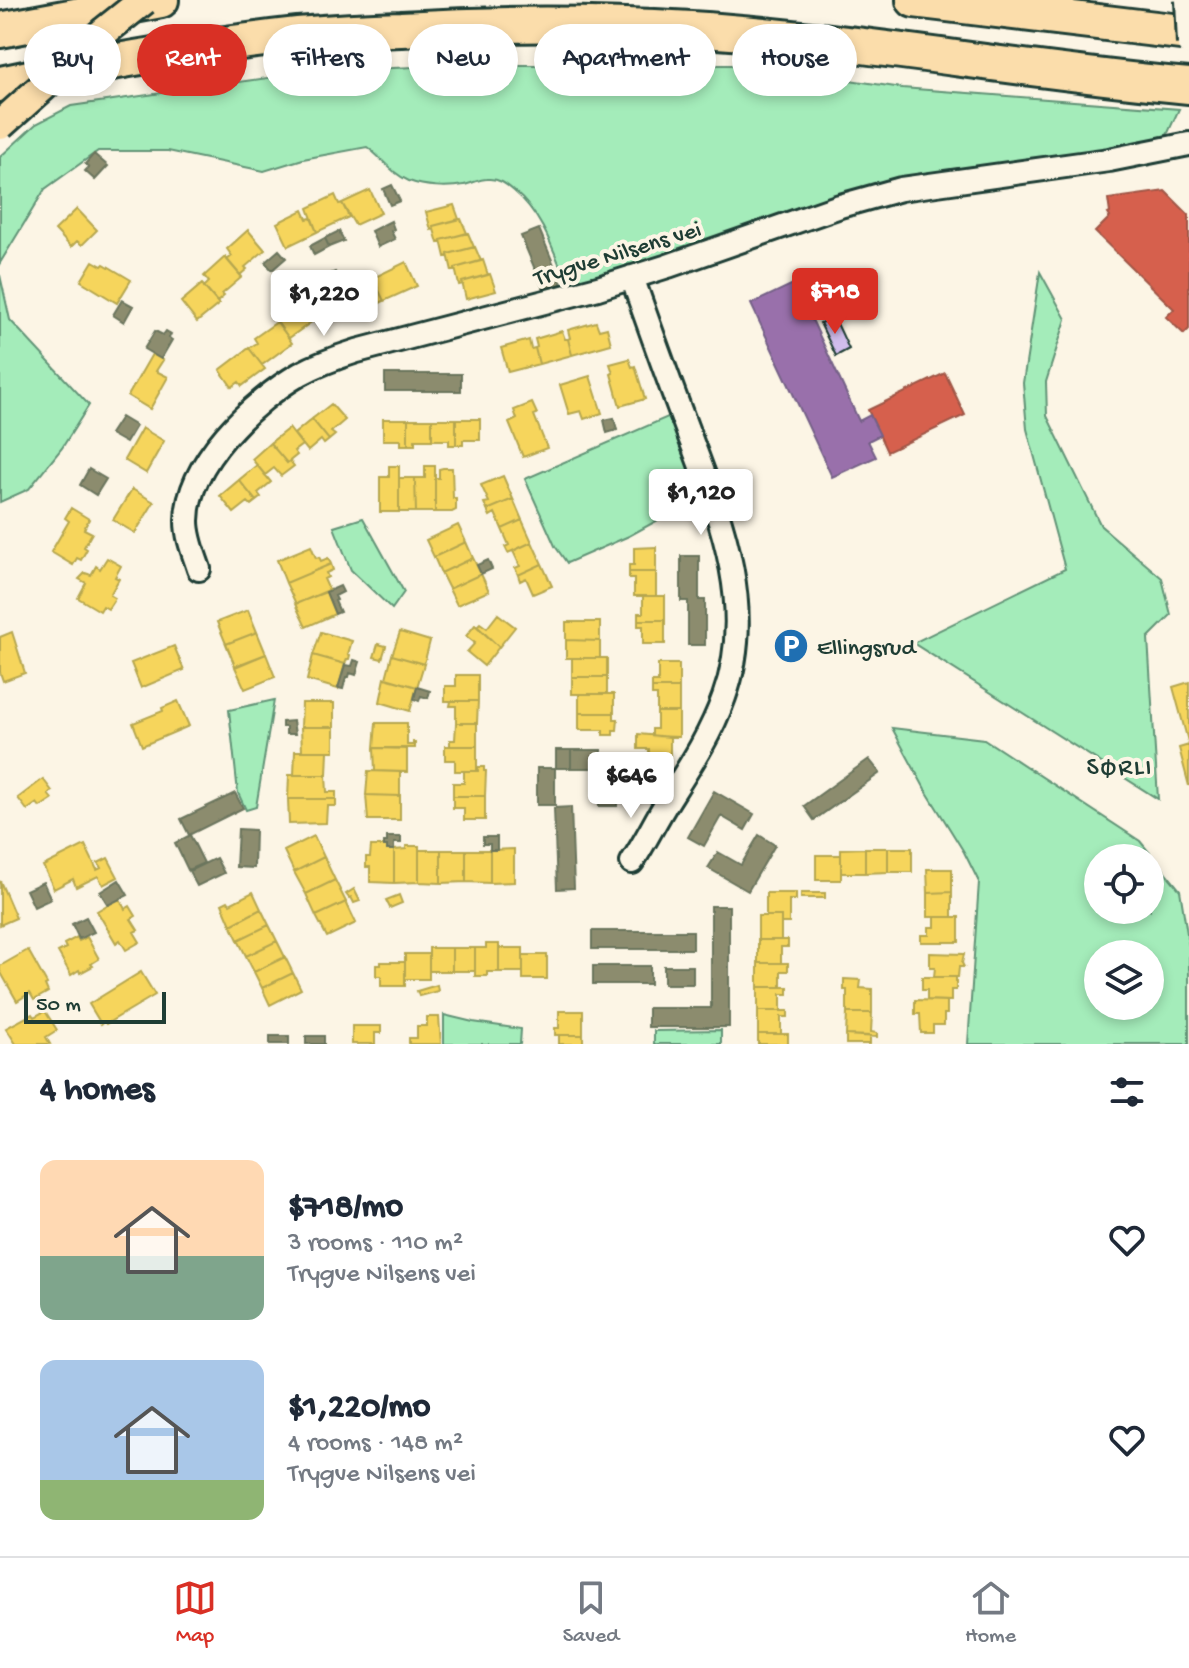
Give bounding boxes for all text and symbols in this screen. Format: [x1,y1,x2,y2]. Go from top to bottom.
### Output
chip: Buy [24,24,121,96]
chip: Rent [137,24,247,96]
chip: Filters [263,24,392,96]
chip: New [408,24,518,96]
chip: Apartment [534,24,716,96]
chip: House [732,24,857,96]
street label: Trygve Nilsens vei [529,216,705,295]
pin: $718 [788,268,882,336]
pin: $1,220 [259,270,389,338]
text: $718 [810,278,860,309]
text: $1,220 [289,280,359,311]
pin: $1,120 [636,469,766,537]
text: $1,120 [667,479,735,510]
parking icon: Ellingsrud [772,627,810,665]
place label: Ellingsrud [817,635,917,664]
pin: $646 [584,752,678,820]
district label: SØRLI [1086,754,1154,785]
text: $646 [606,762,656,793]
map controls [1084,844,1164,1020]
button: locate [1084,844,1164,924]
button: layers [1084,940,1164,1020]
scale bar [24,988,166,1024]
text: 50 m [36,993,81,1019]
icon: filters [1105,1070,1149,1114]
text: 4 homes [40,1072,154,1112]
text: $718/mo [288,1189,403,1229]
icon: home [104,1192,200,1288]
icon: heart [1105,1218,1149,1262]
text: 3 rooms · 110 m² [288,1229,463,1260]
text: Trygve Nilsens vei [288,1260,476,1291]
text: $1,220/mo [288,1389,430,1429]
icon: home [104,1392,200,1488]
icon: heart [1105,1418,1149,1462]
text: 4 rooms · 148 m² [288,1429,463,1460]
text: Trygve Nilsens vei [288,1460,476,1491]
tab: Map [173,1576,217,1650]
tab: Saved [563,1576,619,1650]
tab: Home [965,1576,1016,1650]

